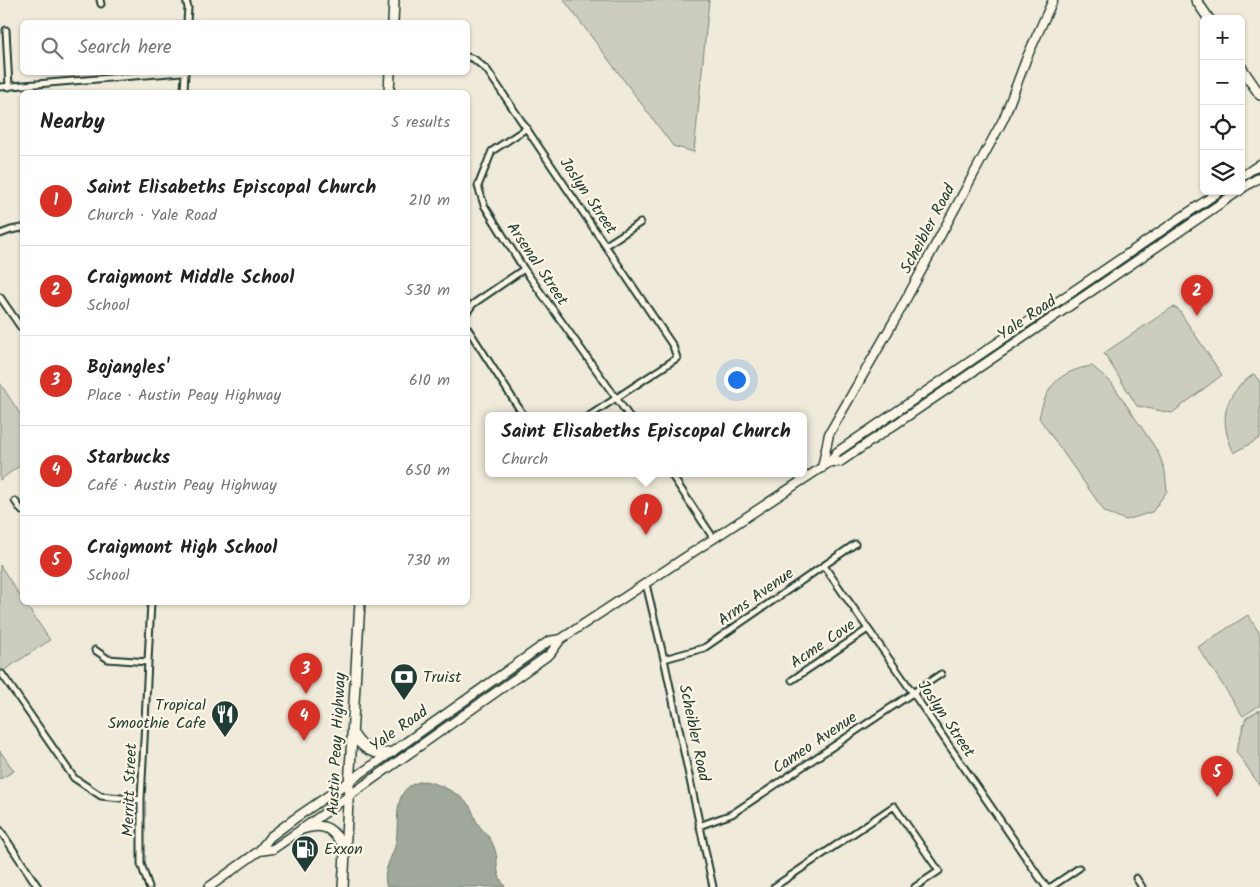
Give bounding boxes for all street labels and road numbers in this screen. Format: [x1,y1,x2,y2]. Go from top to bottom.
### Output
street label: Joslyn Street [553,152,624,240]
street label: Scheibler Road [894,179,963,278]
street label: Arsenal Street [500,217,575,311]
street label: Yale Road [993,289,1062,347]
street label: Arms Avenue [713,561,799,633]
street label: Acme Cove [785,613,861,675]
street label: Austin Peay Highway [321,671,353,816]
street label: Joslyn Street [911,675,982,763]
street label: Scheibler Road [672,682,717,785]
street label: Yale Road [365,699,434,758]
street label: Cameo Avenue [767,705,863,781]
street label: Merritt Street [116,742,144,837]

